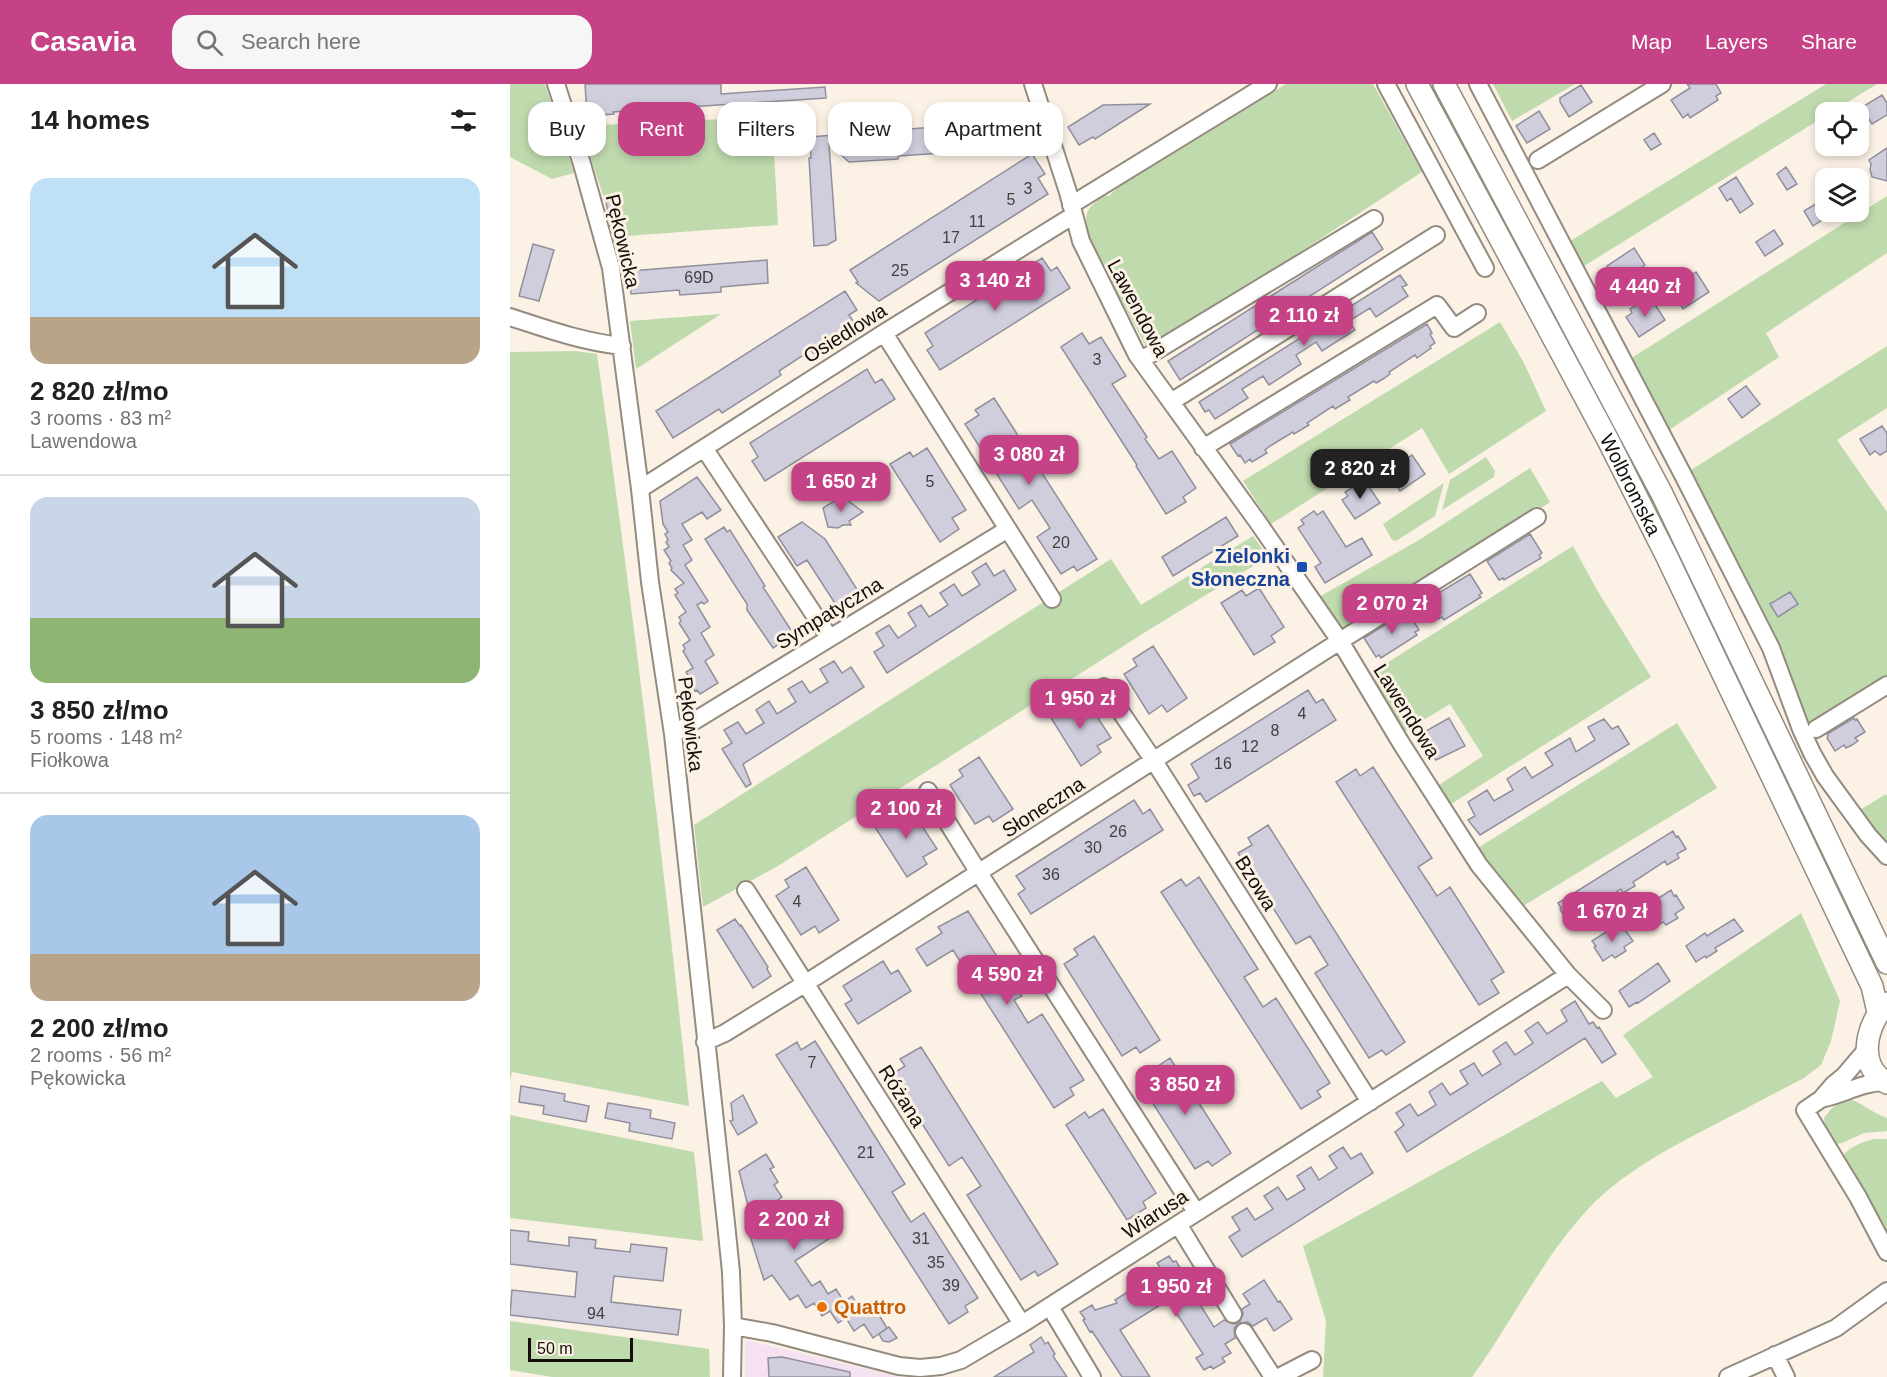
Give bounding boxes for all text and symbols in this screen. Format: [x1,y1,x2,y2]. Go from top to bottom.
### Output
search box [172,15,592,69]
text: Casavia [30,26,136,57]
icon: search [193,26,226,59]
text: Search here [241,29,361,54]
text: Map [1631,30,1672,53]
text: Layers [1705,30,1768,53]
text: Share [1801,30,1857,53]
chip: Buy [528,102,606,156]
chip: Rent [618,102,705,156]
chip: Filters [717,102,816,156]
chip: New [828,102,912,156]
chip: Apartment [924,102,1063,156]
map controls [1815,102,1869,222]
button: locate [1815,102,1869,156]
icon: filters [447,104,480,137]
text: 14 homes [30,105,150,135]
button: layers [1815,168,1869,222]
house number: 3 [1024,180,1033,197]
house number: 5 [1007,191,1016,208]
street label: Pękowicka [602,192,645,291]
house number: 11 [969,213,985,230]
icon: home [201,217,309,325]
house number: 17 [942,229,960,246]
street label: Lawendowa [1103,256,1173,361]
pin: 3 140 zł [933,261,1057,312]
house number: 25 [891,262,909,279]
pin: 4 440 zł [1583,267,1707,318]
house number: 69D [684,269,714,286]
text: 3 140 zł [959,269,1031,291]
text: 4 440 zł [1609,275,1681,297]
pin: 2 110 zł [1242,296,1366,347]
street label: Osiedlowa [800,298,891,367]
text: 2 110 zł [1269,304,1339,326]
house number: 3 [1093,351,1102,368]
text: 2 820 zł/mo [30,376,169,406]
text: 3 rooms · 83 m² [30,407,171,429]
text: Lawendowa [30,430,137,452]
street label: Wolbromska [1596,430,1666,540]
pin: 3 080 zł [967,435,1091,486]
text: 3 080 zł [993,443,1065,465]
pin: 2 820 zł [1298,449,1422,500]
text: 2 820 zł [1324,457,1396,479]
pin: 1 650 zł [779,462,903,513]
text: 1 650 zł [805,470,877,492]
house number: 5 [926,473,935,490]
house number: 20 [1052,534,1070,551]
icon: home [201,536,309,644]
place label: Zielonki Słoneczna [1191,545,1291,590]
marker: Zielonki Słoneczna [1295,560,1309,574]
street label: Sympatyczna [772,572,887,653]
pin: 2 070 zł [1330,584,1454,635]
text: 2 070 zł [1356,592,1428,614]
street label: Lawendowa [1369,660,1445,763]
street label: Pękowicka [674,675,708,774]
pin: 1 950 zł [1018,679,1142,730]
text: 1 950 zł [1044,687,1116,709]
text: 3 850 zł/mo [30,695,169,725]
house number: 4 [1298,705,1307,722]
house number: 8 [1271,722,1280,739]
text: 5 rooms · 148 m² [30,726,182,748]
house number: 12 [1241,738,1259,755]
text: Fiołkowa [30,749,109,771]
house number: 16 [1214,755,1232,772]
street label: Słoneczna [998,772,1089,842]
pin: 2 100 zł [844,789,968,840]
text: 2 100 zł [870,797,942,819]
house number: 26 [1109,823,1127,840]
house number: 30 [1084,839,1102,856]
street label: Bzowa [1231,852,1282,915]
icon: home [201,854,309,962]
house number: 36 [1042,866,1060,883]
pin: 1 670 zł [1550,892,1674,943]
house number: 4 [793,893,802,910]
text: 1 670 zł [1576,900,1648,922]
pin: 4 590 zł [945,955,1069,1006]
text: 4 590 zł [971,963,1043,985]
text: 2 200 zł/mo [30,1013,169,1043]
text: 2 rooms · 56 m² [30,1044,171,1066]
house number: 7 [808,1054,817,1071]
street label: Różana [874,1061,930,1132]
pin: 3 850 zł [1123,1065,1247,1116]
text: Pękowicka [30,1067,126,1089]
text: 3 850 zł [1149,1073,1221,1095]
house number: 21 [857,1144,875,1161]
street label: Wiarusa [1118,1184,1192,1243]
pin: 2 200 zł [732,1200,856,1251]
text: 2 200 zł [758,1208,830,1230]
house number: 31 [912,1230,930,1247]
house number: 35 [927,1254,945,1271]
pin: 1 950 zł [1114,1267,1238,1318]
text: 1 950 zł [1140,1275,1212,1297]
house number: 39 [942,1277,960,1294]
place label: Quattro [834,1296,906,1318]
marker: Quattro [815,1300,829,1314]
house number: 94 [587,1305,605,1322]
scale bar [528,1335,633,1362]
text: 50 m [537,1340,573,1357]

